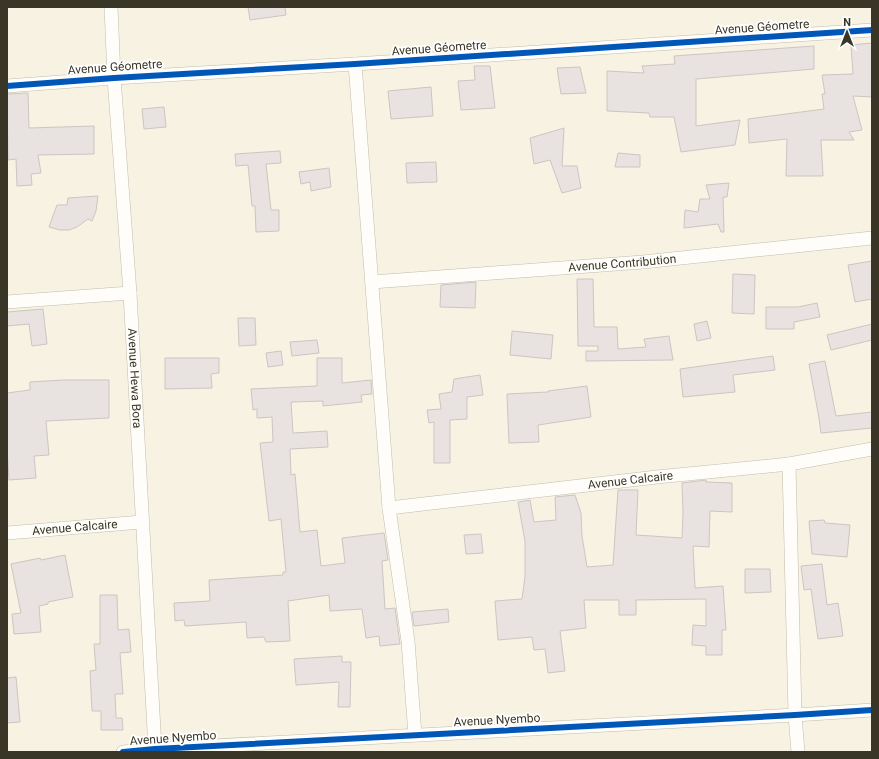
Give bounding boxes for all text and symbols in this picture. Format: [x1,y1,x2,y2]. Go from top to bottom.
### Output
north arrow [827,12,867,52]
text: N [843,16,851,29]
street label: Avenue Géometre [714,17,810,37]
street label: Avenue Géometre [391,38,487,58]
street label: Avenue Géometre [67,57,163,77]
street label: Avenue Contribution [568,252,677,274]
street label: Avenue Hewa Bora [125,328,144,429]
street label: Avenue Calcaire [587,468,674,492]
street label: Avenue Calcaire [32,517,118,538]
street label: Avenue Nyembo [453,711,541,729]
street label: Avenue Nyembo [129,728,217,748]

